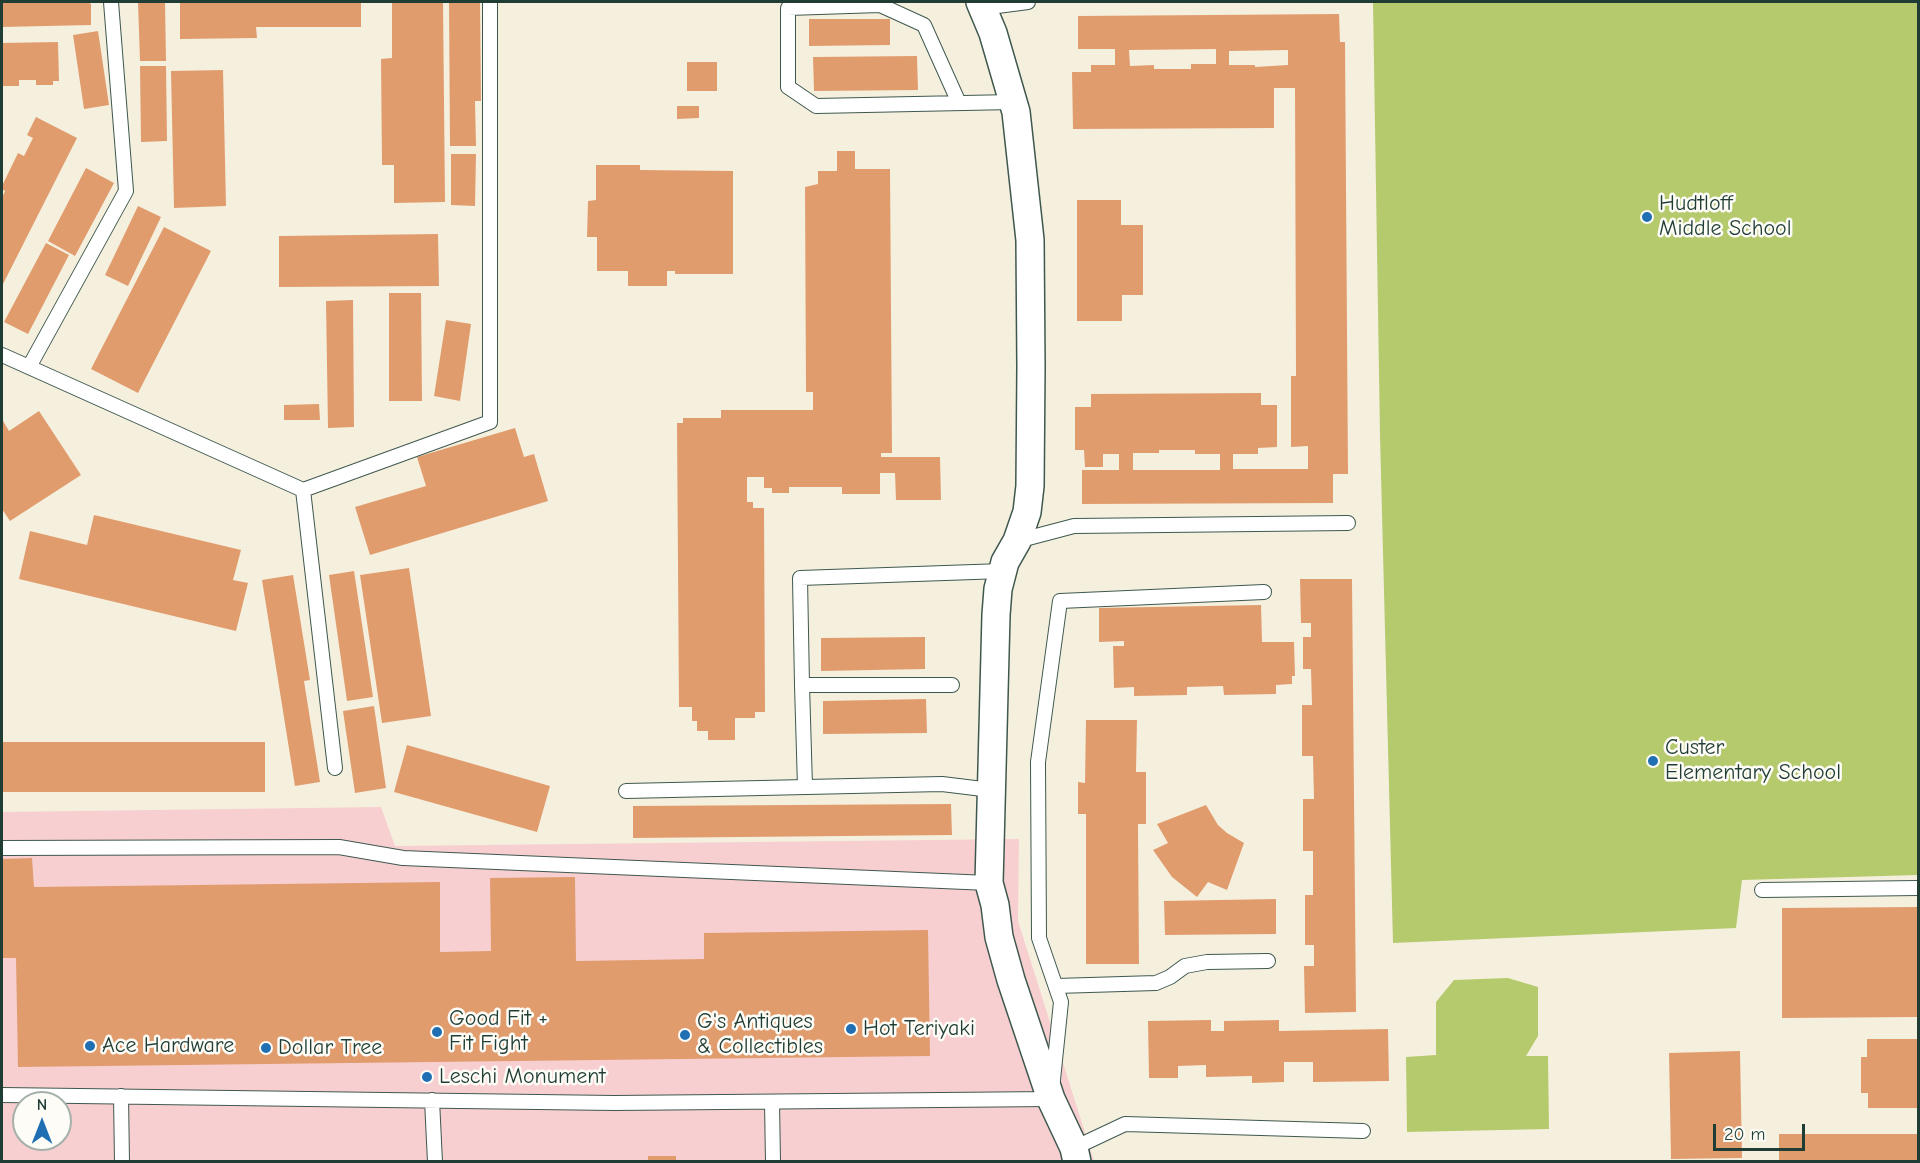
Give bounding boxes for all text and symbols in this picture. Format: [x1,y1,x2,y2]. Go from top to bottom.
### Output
place label: Hudtloff Middle School [1659,191,1792,242]
marker: Hudtloff Middle School [1640,210,1654,224]
place label: Custer Elementary School [1665,735,1841,786]
marker: Custer Elementary School [1646,754,1660,768]
place label: Good Fit + Fit Fight [449,1006,548,1058]
place label: G's Antiques & Collectibles [697,1009,823,1060]
place label: Hot Teriyaki [863,1016,975,1042]
marker: Hot Teriyaki [844,1022,858,1036]
marker: Good Fit + Fit Fight [430,1025,444,1039]
marker: G's Antiques & Collectibles [678,1028,692,1042]
place label: Ace Hardware [102,1033,234,1059]
place label: Dollar Tree [278,1035,382,1061]
marker: Ace Hardware [83,1039,97,1053]
marker: Dollar Tree [259,1041,273,1055]
place label: Leschi Monument [439,1064,606,1090]
marker: Leschi Monument [420,1070,434,1084]
north arrow [12,1091,72,1151]
text: N [37,1096,47,1114]
scale bar [1716,1112,1808,1150]
text: 20 m [1724,1124,1765,1145]

